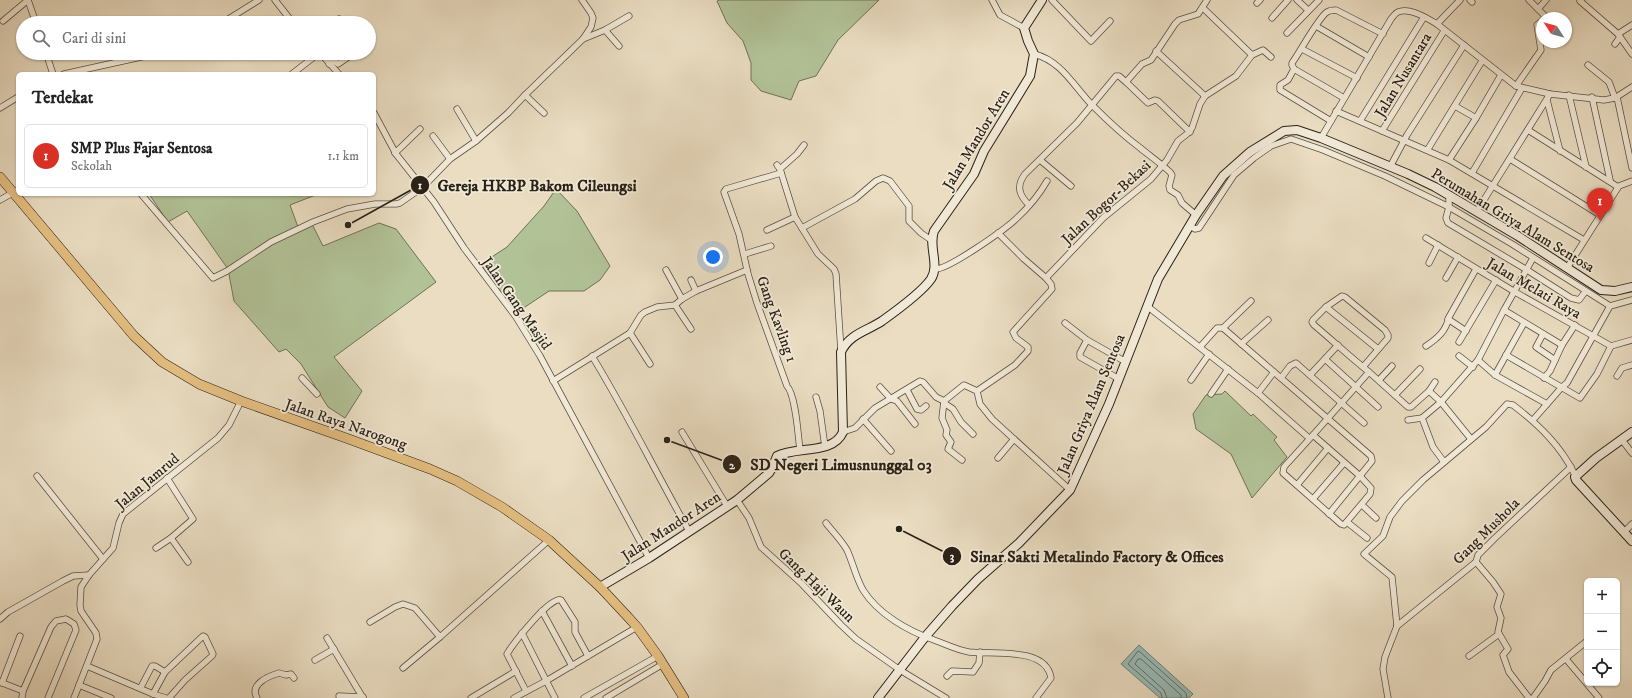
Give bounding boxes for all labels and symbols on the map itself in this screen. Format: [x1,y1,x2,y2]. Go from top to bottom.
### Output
north arrow [1536,12,1572,48]
street label: Jalan Nusantara [1370,29,1436,123]
street label: Jalan Mandor Aren [938,85,1014,195]
street label: Jalan Bogor-Bekasi [1056,156,1155,250]
street label: Perumahan Griya Alam Sentosa [1428,164,1598,277]
callout: Gereja HKBP Bakom Cileungsi [410,171,645,199]
text: Gereja HKBP Bakom Cileungsi [437,176,637,196]
text: 1 [418,178,423,193]
pin: 1 [1587,188,1613,221]
your location [703,247,723,267]
street label: Jalan Gang Masjid [476,251,556,354]
street label: Jalan Melati Raya [1481,253,1585,324]
street label: Gang Kavling 1 [752,273,801,365]
street label: Jalan Griya Alam Sentosa [1052,330,1130,479]
street label: Jalan Raya Narogong [280,394,410,455]
street label: Jalan Jamrud [110,449,184,515]
callout: SD Negeri Limusnunggal 03 [722,450,939,478]
text: SD Negeri Limusnunggal 03 [750,455,932,475]
text: 2 [729,458,736,473]
street label: Jalan Mandor Aren [616,487,725,567]
street label: Gang Mushola [1449,493,1524,569]
callout: Sinar Sakti Metalindo Factory & Offices [942,542,1232,570]
street label: Gang Haji Waun [774,544,859,627]
text: Sinar Sakti Metalindo Factory & Offices [970,547,1224,567]
text: 3 [950,549,955,564]

